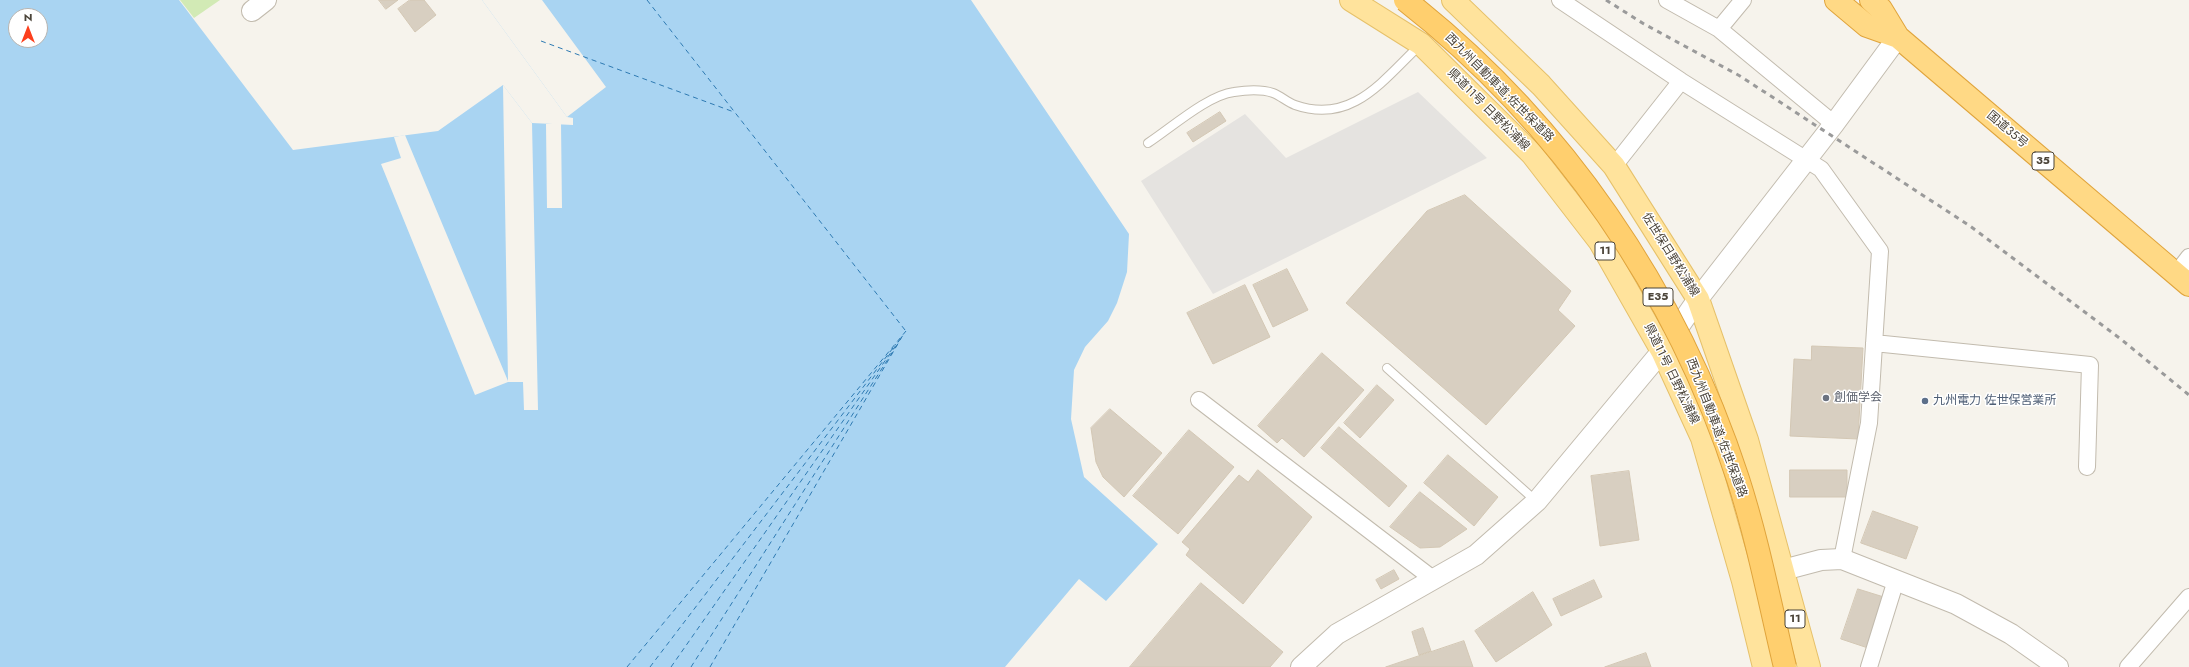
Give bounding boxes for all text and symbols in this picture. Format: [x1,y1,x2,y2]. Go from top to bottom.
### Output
north arrow [8,8,48,48]
text: N [24,9,32,25]
street label: 西九州自動車道;佐世保道路 [1442,31,1556,145]
street label: 県道11号 日野松浦線 [1444,66,1532,154]
street label: 国道35号 [1983,109,2031,151]
road number: 35 [2032,152,2054,170]
street label: 佐世保日野松浦線 [1638,210,1702,300]
road number: 11 [1595,242,1615,260]
road number: E35 [1643,288,1673,306]
street label: 県道11号 日野松浦線 [1640,321,1702,427]
street label: 西九州自動車道;佐世保道路 [1683,356,1749,500]
place label: 創価学会 [1834,391,1882,405]
marker: 創価学会 [1821,393,1831,403]
place label: 九州電力 佐世保営業所 [1933,394,2057,408]
marker: 九州電力 佐世保営業所 [1920,396,1930,406]
road number: 11 [1785,610,1805,628]

